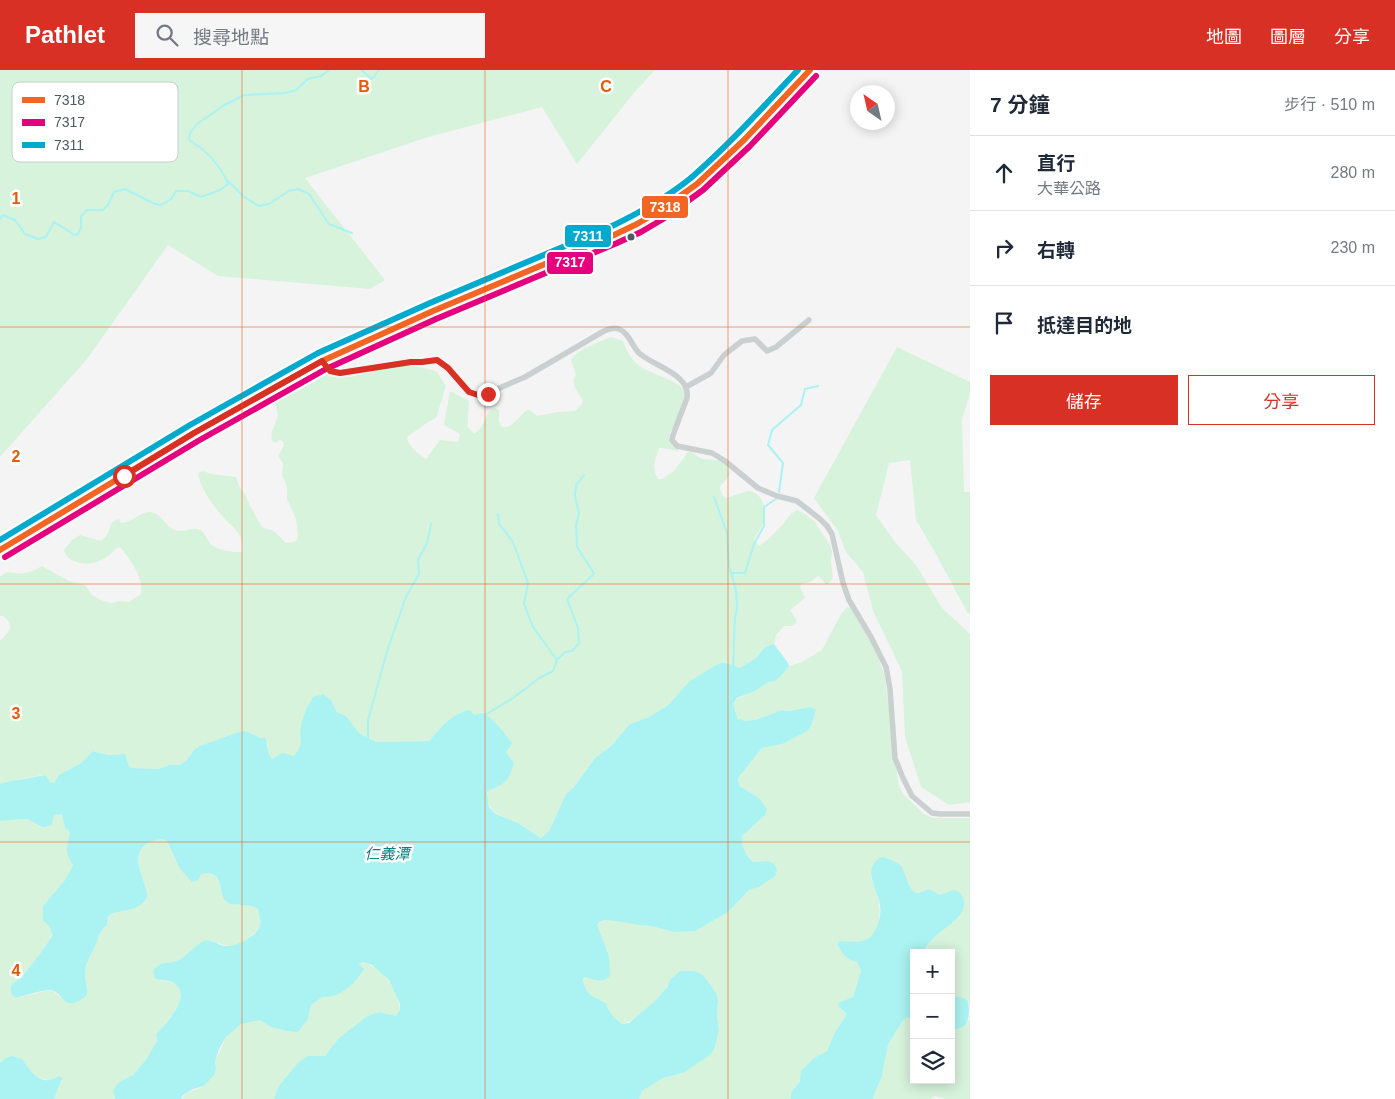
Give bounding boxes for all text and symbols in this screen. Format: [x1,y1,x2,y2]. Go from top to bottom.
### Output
search box [135,13,485,58]
text: Pathlet [25,21,105,48]
icon: search [153,21,181,49]
text: 搜尋地點 [193,27,269,48]
text: 地圖 [1206,27,1242,47]
text: 圖層 [1270,27,1306,47]
text: 分享 [1334,27,1370,47]
text: B [358,78,370,95]
text: C [600,78,612,95]
legend [12,82,178,162]
north arrow [850,85,895,130]
text: 7318 [54,92,85,108]
text: 7 分鐘 [990,93,1050,116]
text: 步行 · 510 m [1284,96,1375,113]
text: 7317 [54,114,85,130]
text: 7311 [54,137,84,153]
text: 直行 [1037,153,1075,174]
icon: ahead [990,159,1018,187]
text: 280 m [1331,164,1375,181]
text: 大華公路 [1037,180,1101,197]
text: 1 [12,190,21,207]
line badge: 7318 [641,195,689,219]
text: 7318 [649,199,681,215]
line badge: 7311 [564,224,612,248]
text: 7311 [573,228,603,244]
unlabelled marker [626,232,636,242]
icon: right [990,234,1018,262]
text: 230 m [1331,239,1375,256]
text: 右轉 [1037,240,1075,261]
line badge: 7317 [546,251,594,275]
text: 7317 [554,254,586,270]
icon: arrive [990,309,1018,337]
text: 抵達目的地 [1037,315,1132,336]
button: 儲存 [990,375,1178,425]
button: 分享 [1188,375,1375,425]
route end [477,383,500,406]
text: 2 [12,448,21,465]
route start [113,465,136,488]
text: 3 [12,705,21,722]
water label: 仁義潭 [364,845,412,862]
map controls [910,949,955,1084]
button: + [910,949,955,994]
text: 4 [12,962,21,979]
button: − [910,994,955,1039]
button: layers [910,1039,955,1084]

